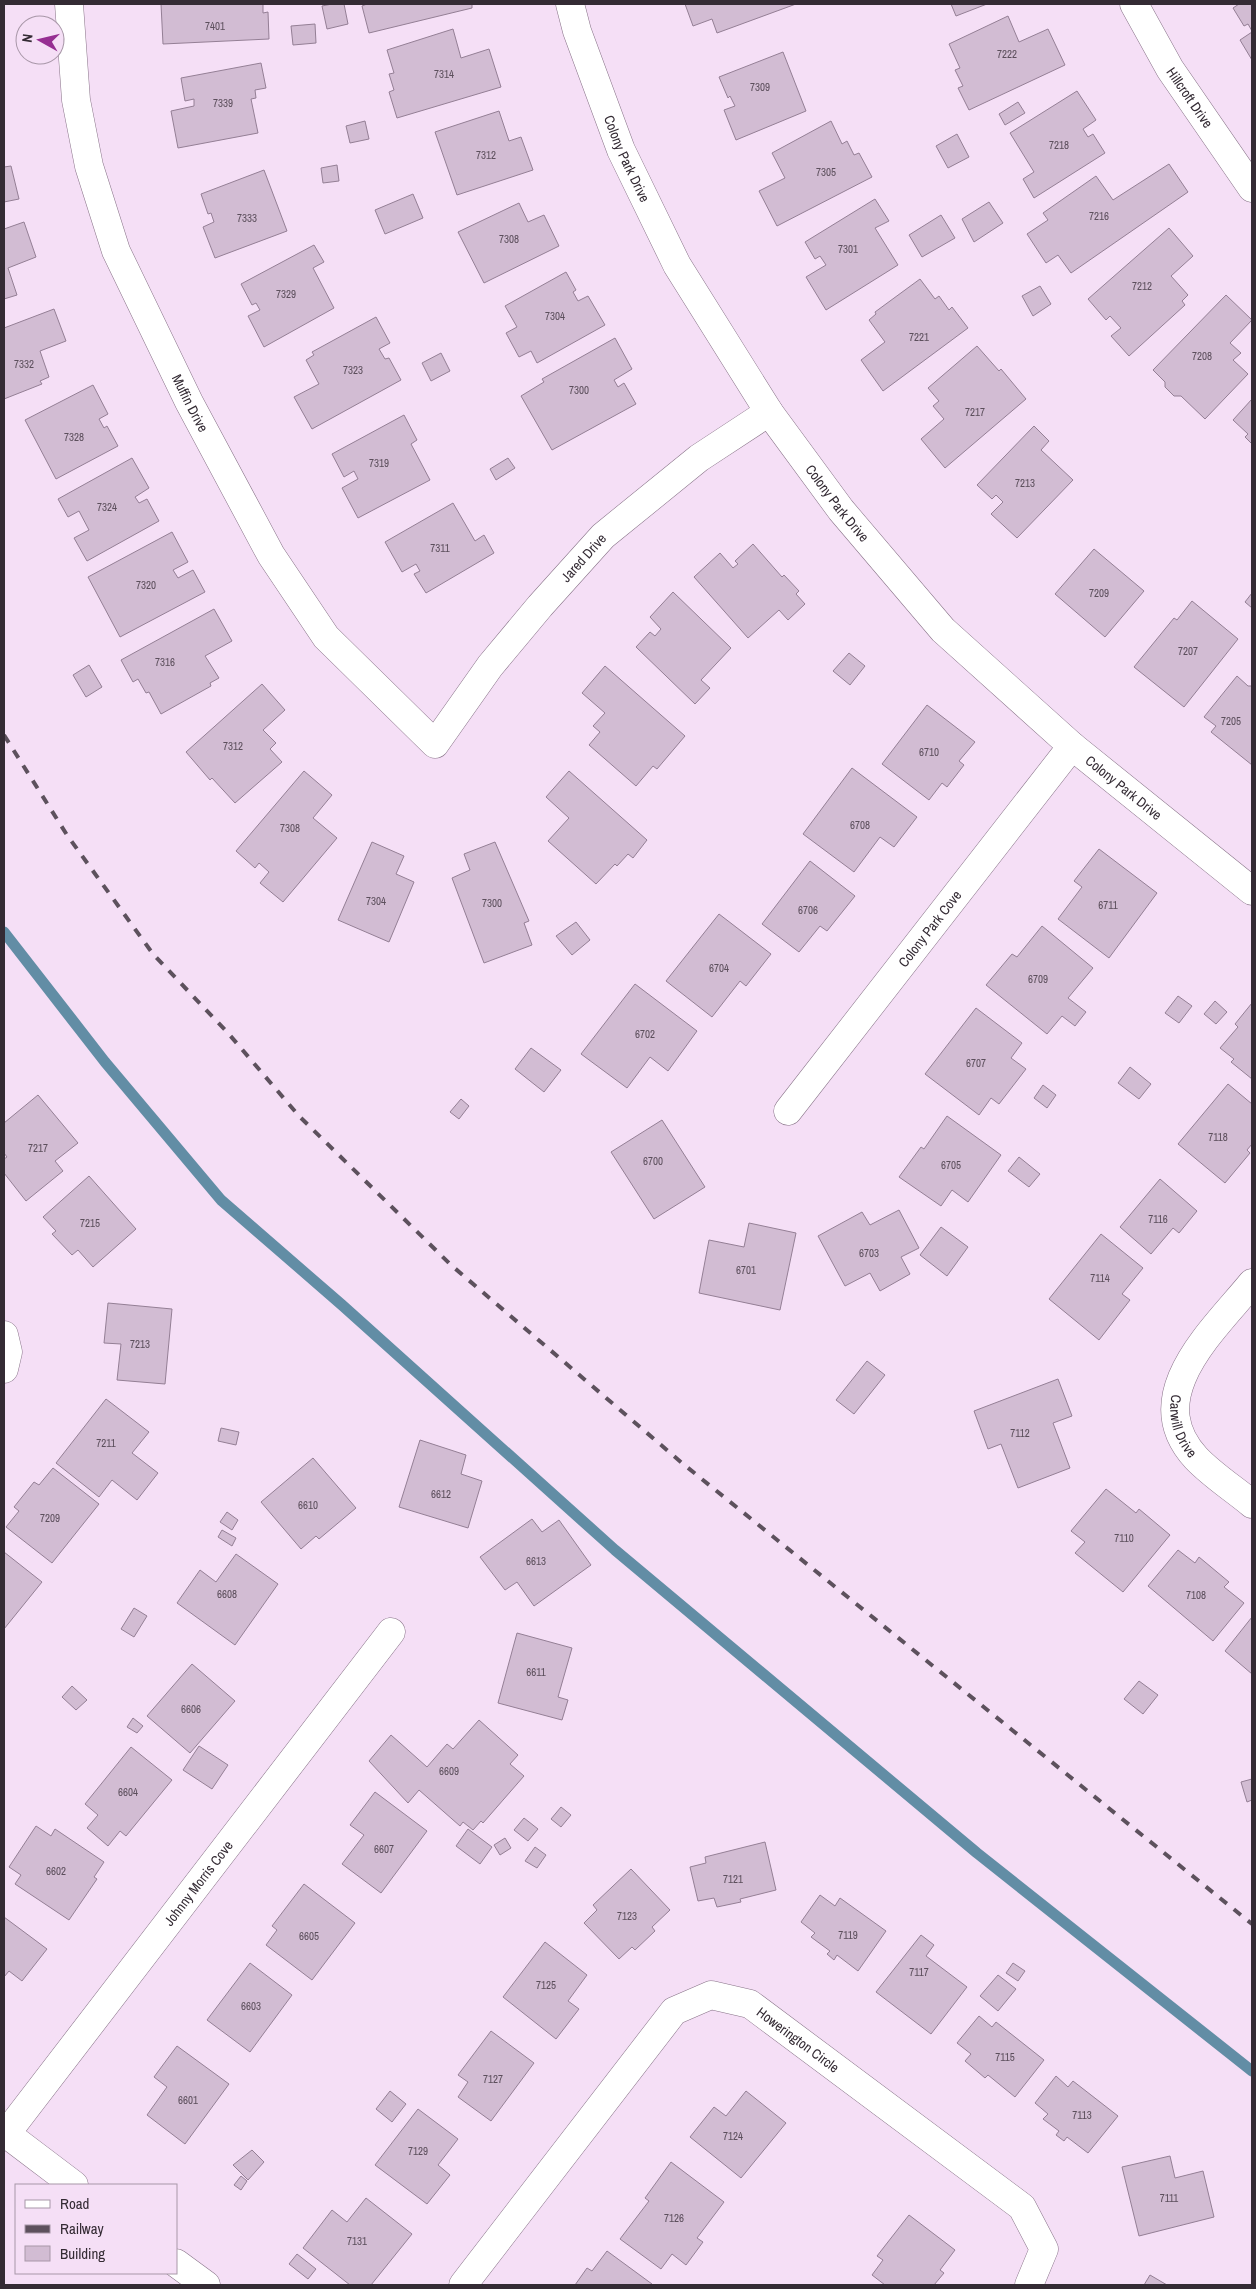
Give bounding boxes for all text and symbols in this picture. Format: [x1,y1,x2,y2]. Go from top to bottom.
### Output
north arrow [15,15,65,65]
house number: 7401 [205,19,225,33]
text: N [18,33,37,44]
house number: 7222 [997,47,1017,61]
street label: Hillcroft Drive [1163,64,1217,131]
house number: 7314 [434,67,454,81]
house number: 7309 [750,80,770,94]
house number: 7339 [213,96,233,110]
street label: Colony Park Drive [600,113,654,205]
house number: 7218 [1049,138,1069,152]
house number: 7312 [476,148,496,162]
house number: 7305 [816,165,836,179]
house number: 7216 [1089,209,1109,223]
house number: 7333 [237,211,257,225]
house number: 7308 [499,232,519,246]
house number: 7301 [838,242,858,256]
house number: 7212 [1132,279,1152,293]
house number: 7329 [276,287,296,301]
house number: 7304 [545,309,565,323]
house number: 7221 [909,330,929,344]
house number: 7208 [1192,349,1212,363]
house number: 7332 [14,357,34,371]
house number: 7323 [343,363,363,377]
street label: Muffin Drive [168,371,212,435]
house number: 7300 [569,383,589,397]
house number: 7217 [965,405,985,419]
house number: 7328 [64,430,84,444]
house number: 7319 [369,456,389,470]
street label: Colony Park Drive [802,461,873,546]
house number: 7213 [1015,476,1035,490]
house number: 7324 [97,500,117,514]
street label: Jared Drive [557,530,610,586]
house number: 7311 [430,541,450,555]
house number: 7320 [136,578,156,592]
house number: 7209 [1089,586,1109,600]
house number: 7207 [1178,644,1198,658]
house number: 7316 [155,655,175,669]
house number: 7205 [1221,714,1241,728]
house number: 7312 [223,739,243,753]
house number: 6710 [919,745,939,759]
street label: Colony Park Drive [1082,751,1166,824]
house number: 6708 [850,818,870,832]
house number: 7308 [280,821,300,835]
street label: Colony Park Cove [894,887,965,971]
house number: 7304 [366,894,386,908]
house number: 7300 [482,896,502,910]
house number: 6711 [1098,898,1118,912]
house number: 6706 [798,903,818,917]
house number: 6704 [709,961,729,975]
house number: 6709 [1028,972,1048,986]
house number: 6702 [635,1027,655,1041]
house number: 6707 [966,1056,986,1070]
house number: 7118 [1208,1130,1228,1144]
house number: 7217 [28,1141,48,1155]
house number: 6700 [643,1154,663,1168]
house number: 6705 [941,1158,961,1172]
house number: 7116 [1148,1212,1168,1226]
house number: 7215 [80,1216,100,1230]
house number: 6703 [859,1246,879,1260]
house number: 6701 [736,1263,756,1277]
house number: 7114 [1090,1271,1110,1285]
house number: 7213 [130,1337,150,1351]
street label: Carwill Drive [1166,1393,1201,1461]
house number: 7112 [1010,1426,1030,1440]
house number: 7211 [96,1436,116,1450]
house number: 6612 [431,1487,451,1501]
house number: 6610 [298,1498,318,1512]
house number: 7209 [40,1511,60,1525]
house number: 7110 [1114,1531,1134,1545]
house number: 6613 [526,1554,546,1568]
house number: 6608 [217,1587,237,1601]
house number: 7108 [1186,1588,1206,1602]
house number: 6611 [526,1665,546,1679]
house number: 6606 [181,1702,201,1716]
house number: 6609 [439,1764,459,1778]
house number: 6604 [118,1785,138,1799]
street label: Johnny Morris Cove [160,1837,237,1930]
house number: 6607 [374,1842,394,1856]
house number: 6602 [46,1864,66,1878]
house number: 7121 [723,1872,743,1886]
house number: 7123 [617,1909,637,1923]
house number: 7119 [838,1928,858,1942]
house number: 6605 [299,1929,319,1943]
house number: 7117 [909,1965,929,1979]
house number: 7125 [536,1978,556,1992]
house number: 6603 [241,1999,261,2013]
street label: Howerington Circle [753,2003,843,2076]
house number: 7115 [995,2050,1015,2064]
house number: 7127 [483,2072,503,2086]
house number: 6601 [178,2093,198,2107]
house number: 7113 [1072,2108,1092,2122]
house number: 7124 [723,2129,743,2143]
house number: 7129 [408,2144,428,2158]
legend [15,2184,178,2274]
house number: 7111 [1160,2191,1178,2205]
text: Road [60,2193,89,2214]
house number: 7126 [664,2211,684,2225]
text: Railway [60,2218,105,2239]
house number: 7131 [347,2234,367,2248]
text: Building [60,2243,105,2264]

